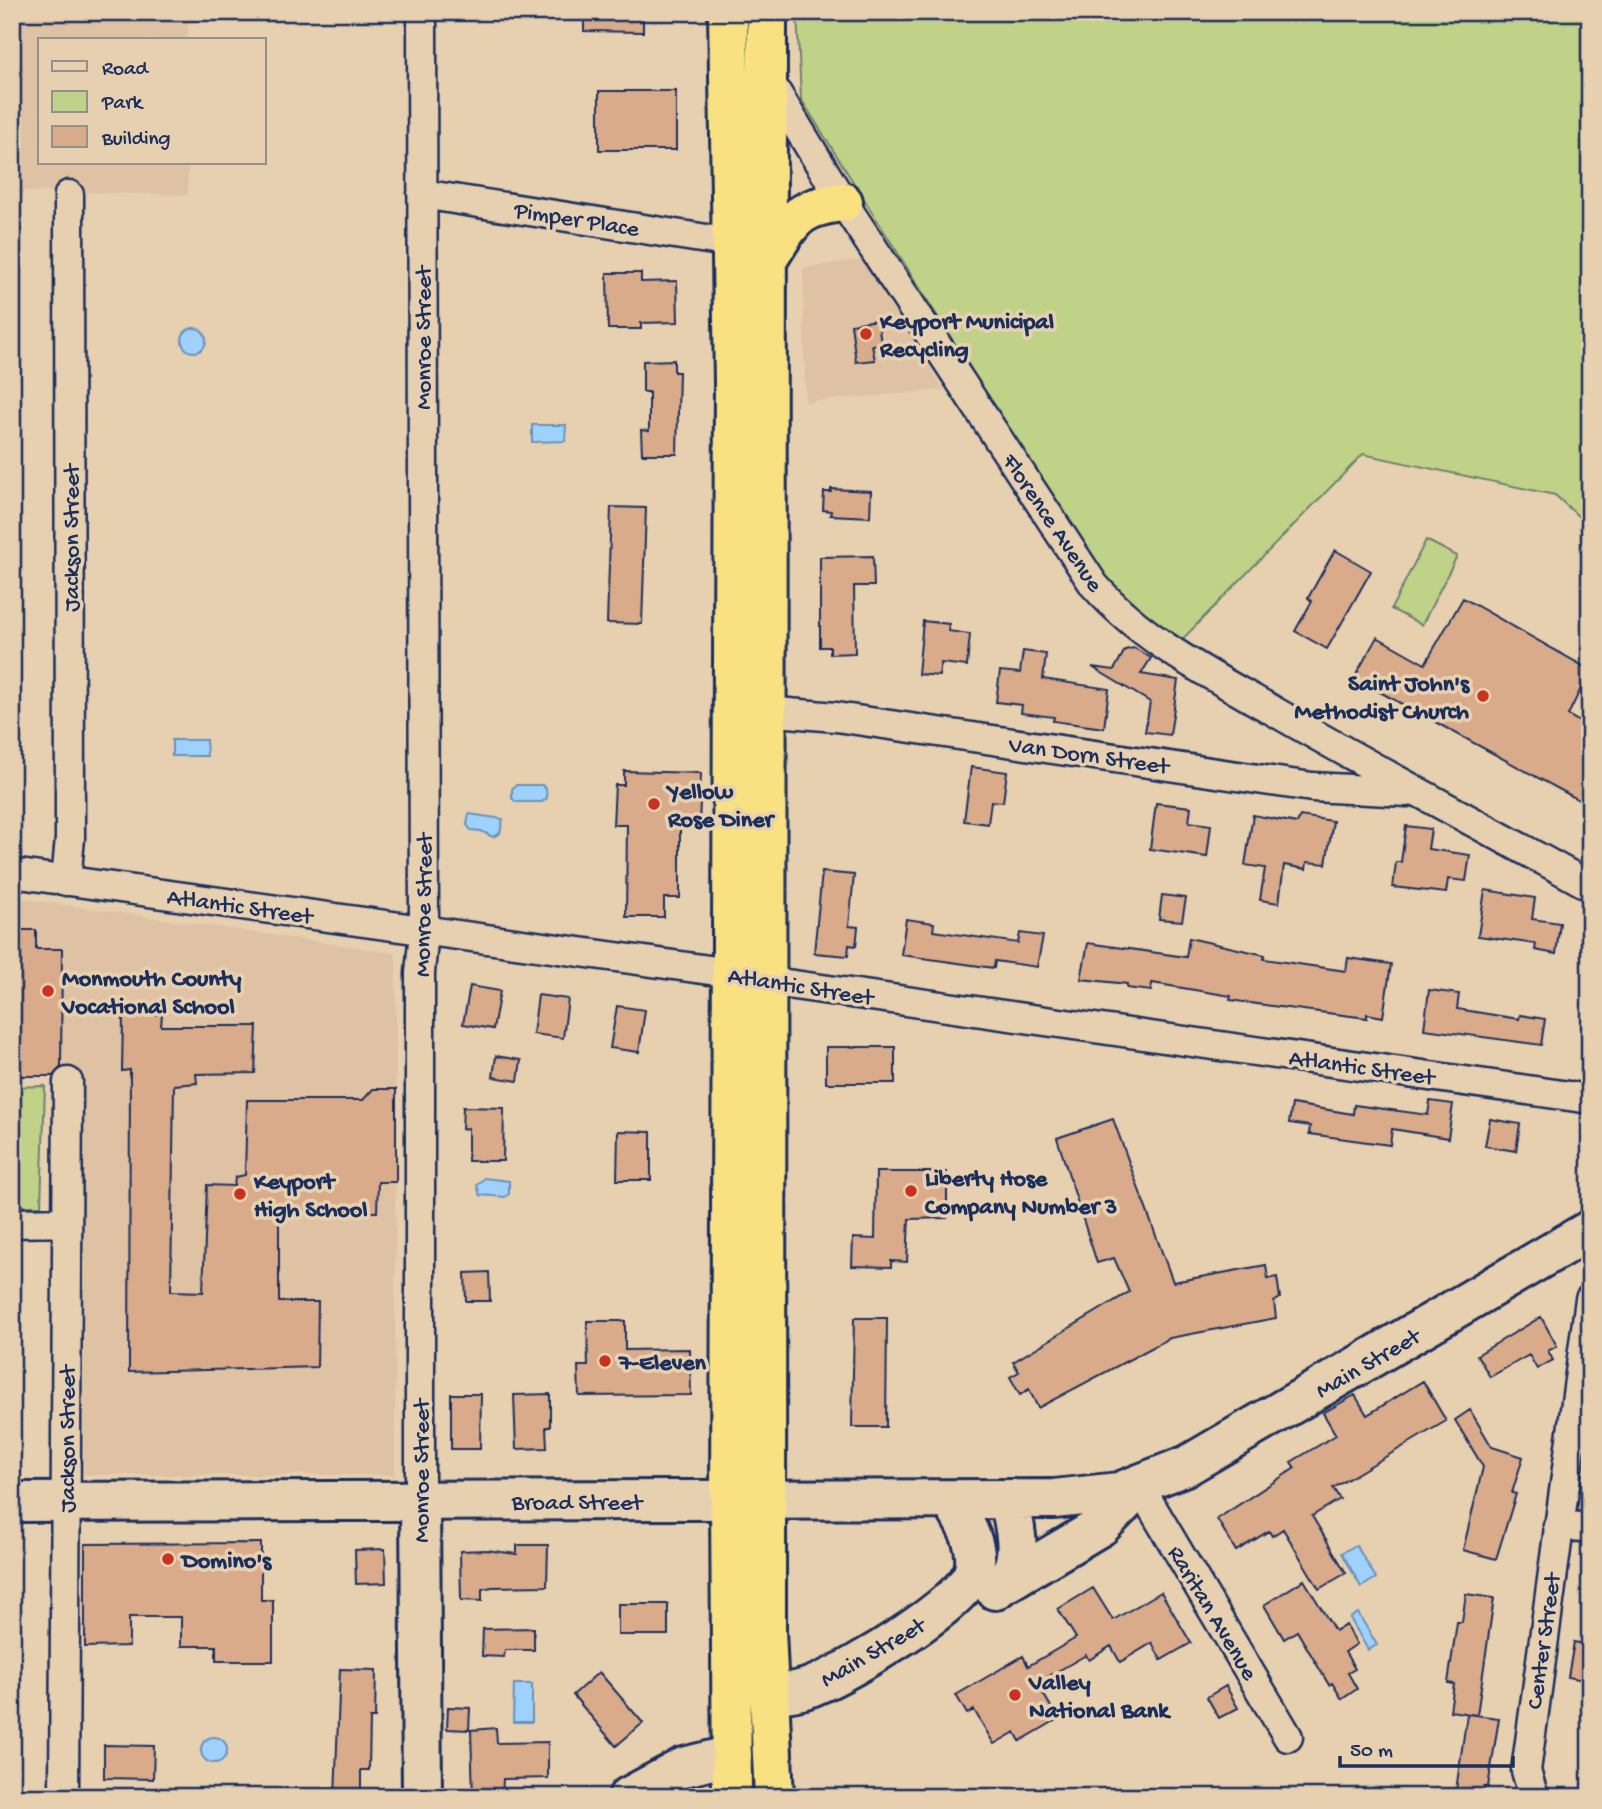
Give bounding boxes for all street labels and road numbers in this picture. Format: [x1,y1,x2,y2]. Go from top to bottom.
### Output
street label: Pimper Place [511,197,642,246]
street label: Monroe Street [411,264,440,410]
street label: Florence Avenue [994,448,1108,599]
street label: Jackson Street [59,462,88,612]
street label: Van Dorn Street [1006,732,1173,783]
street label: Monroe Street [410,831,441,977]
street label: Atlantic Street [165,884,316,933]
street label: Atlantic Street [726,963,877,1015]
street label: Atlantic Street [1287,1045,1438,1094]
street label: Main Street [1311,1322,1428,1407]
street label: Jackson Street [55,1363,84,1513]
street label: Monroe Street [409,1397,438,1543]
street label: Broad Street [511,1490,644,1519]
street label: Raritan Avenue [1159,1541,1263,1687]
street label: Center Street [1522,1569,1570,1711]
street label: Main Street [816,1611,933,1696]

